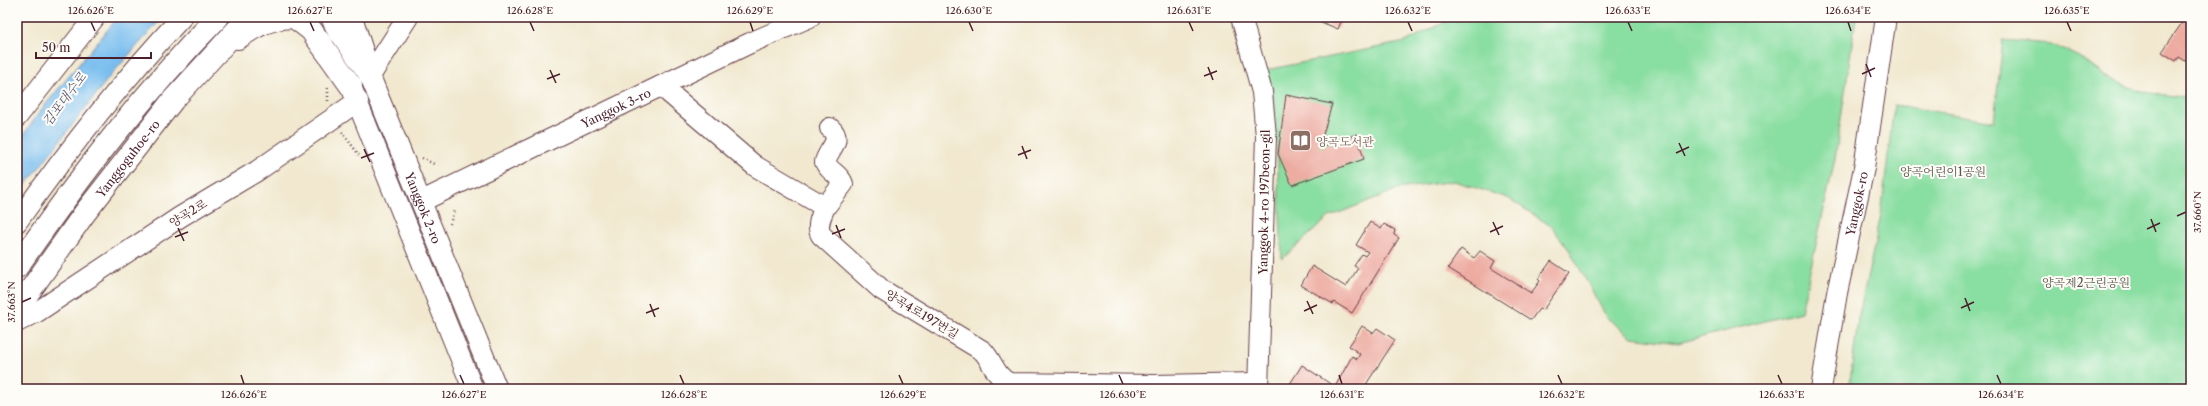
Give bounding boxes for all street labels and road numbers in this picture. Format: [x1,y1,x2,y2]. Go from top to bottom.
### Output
street label: Yanggok 3-ro [578,85,653,131]
street label: Yanggoguhoe-ro [92,116,162,201]
street label: Yanggok 4-ro 197beon-gil [1255,129,1273,275]
street label: Yanggok 2-ro [402,169,445,246]
street label: Yanggok-ro [1842,170,1871,238]
street label: 양곡2로 [166,195,210,230]
street label: 양곡4로197번길 [883,286,961,342]

